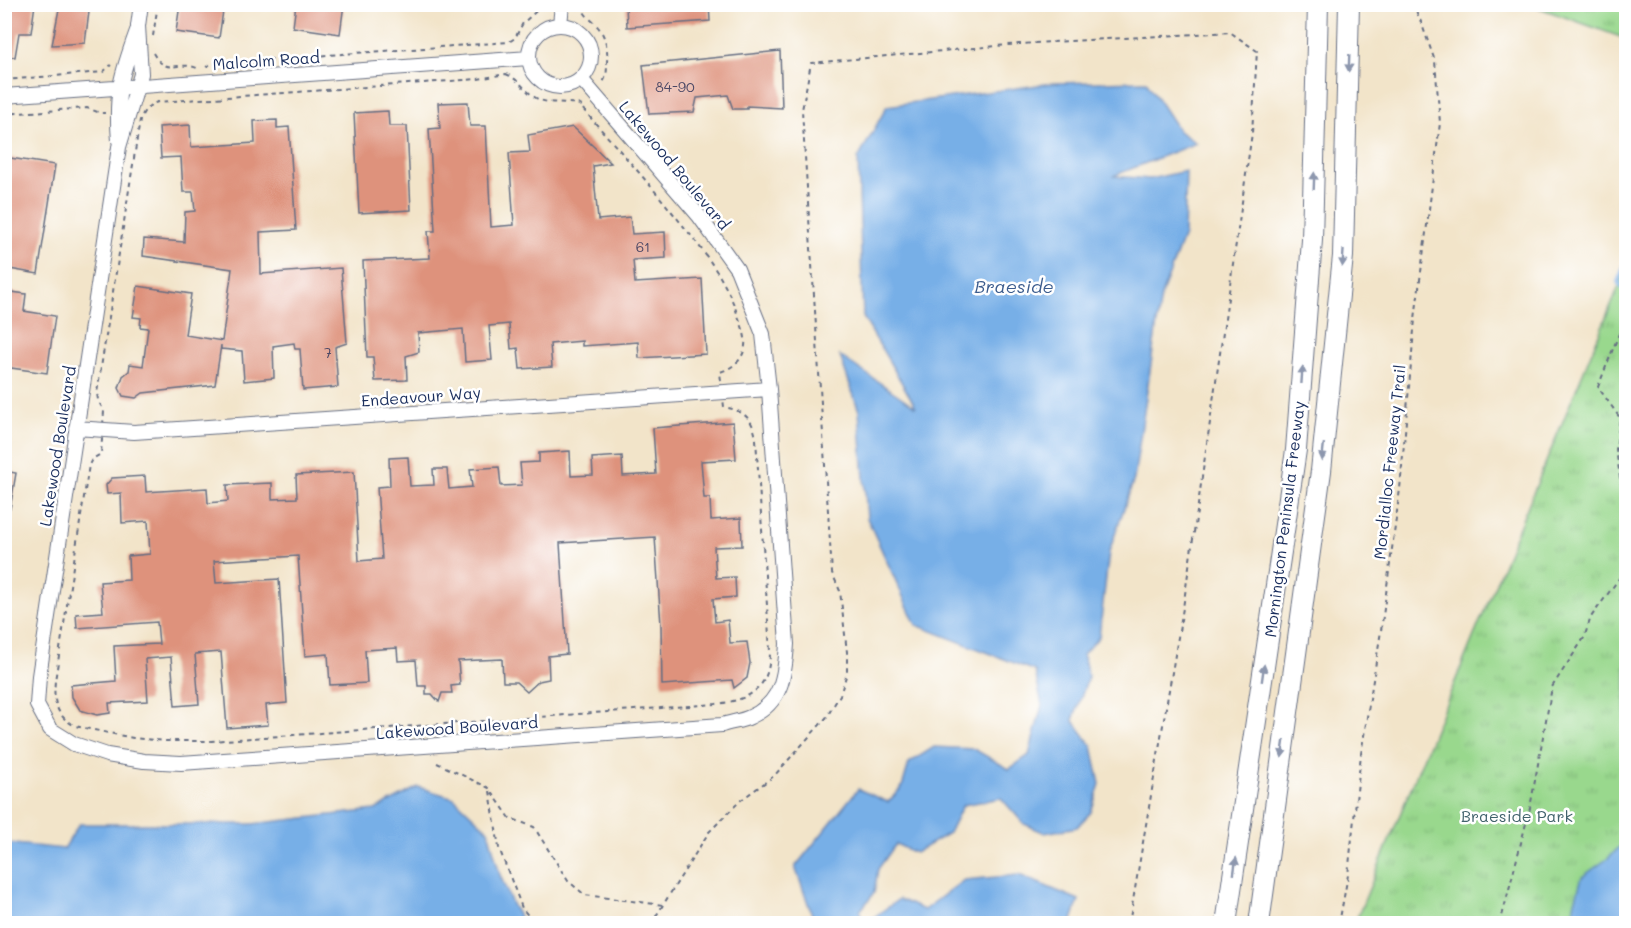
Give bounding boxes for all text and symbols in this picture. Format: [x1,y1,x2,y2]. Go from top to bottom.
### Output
street label: Malcolm Road [212,46,320,74]
one-way arrow [1344,53,1353,72]
house number: 84-90 [655,77,695,96]
street label: Lakewood Boulevard [615,96,735,234]
one-way arrow [1309,171,1318,190]
house number: 61 [636,237,650,256]
one-way arrow [1338,248,1348,267]
water label: Braeside [974,274,1054,298]
house number: 7 [324,343,332,362]
street label: Lakewood Boulevard [34,364,80,528]
street label: Mordialloc Freeway Trail [1368,364,1410,560]
one-way arrow [1297,366,1306,385]
street label: Endeavour Way [360,381,482,411]
street label: Mornington Peninsula Freeway [1259,400,1309,638]
one-way arrow [1318,442,1328,461]
one-way arrow [1259,663,1268,682]
street label: Lakewood Boulevard [375,711,539,743]
one-way arrow [1279,740,1288,759]
park label: Braeside Park [1461,805,1573,826]
one-way arrow [1230,856,1239,875]

